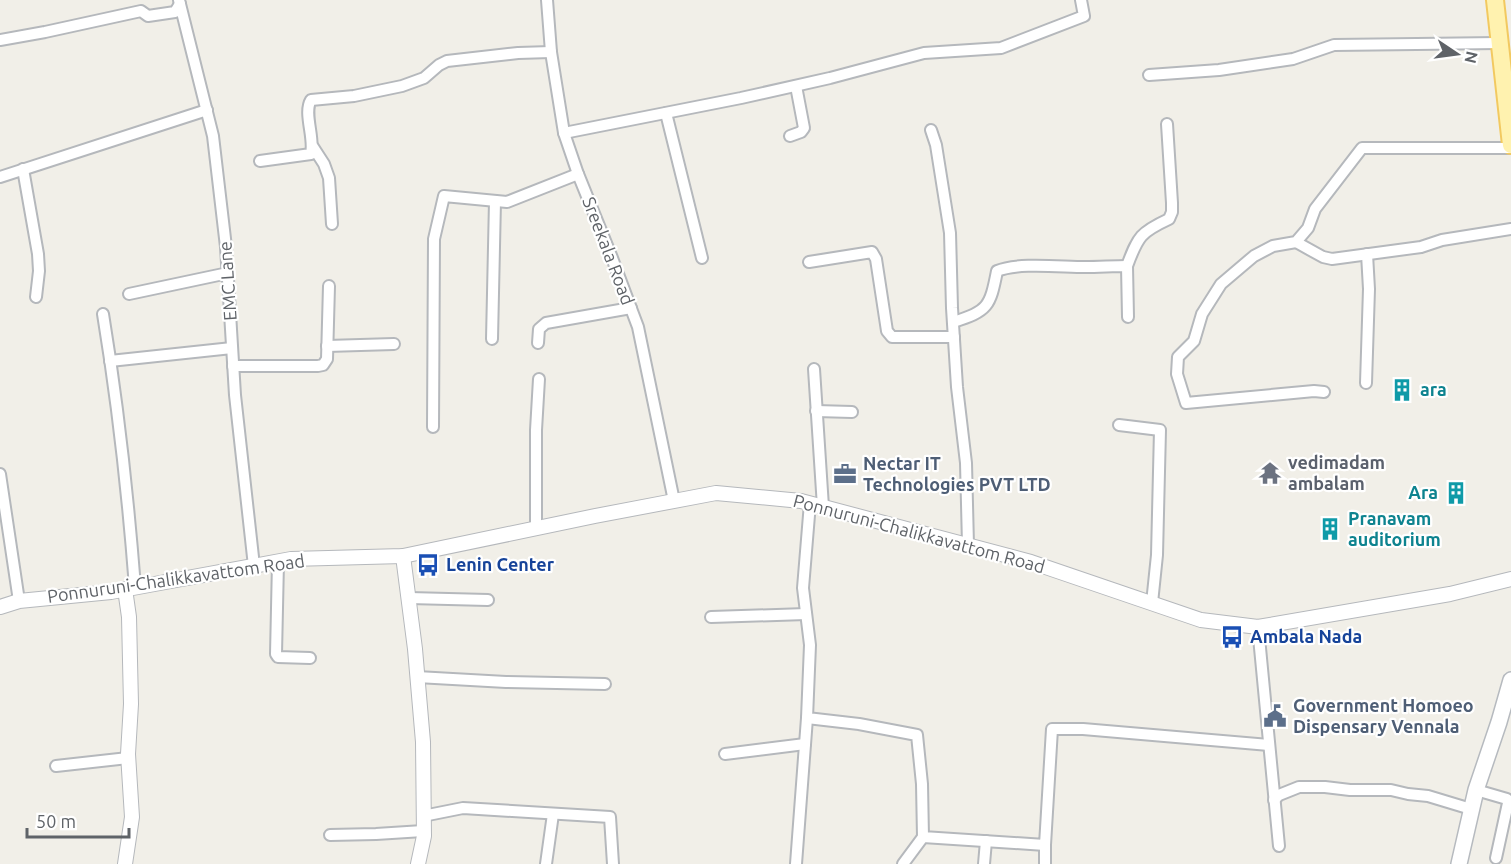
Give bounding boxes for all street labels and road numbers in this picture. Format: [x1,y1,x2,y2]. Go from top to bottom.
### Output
street label: Sreekala Road [579,194,639,307]
street label: EMC Lane [214,241,240,321]
street label: Ponnuruni-Chalikkavattom Road [791,490,1047,576]
street label: Ponnuruni-Chalikkavattom Road [46,550,306,606]

